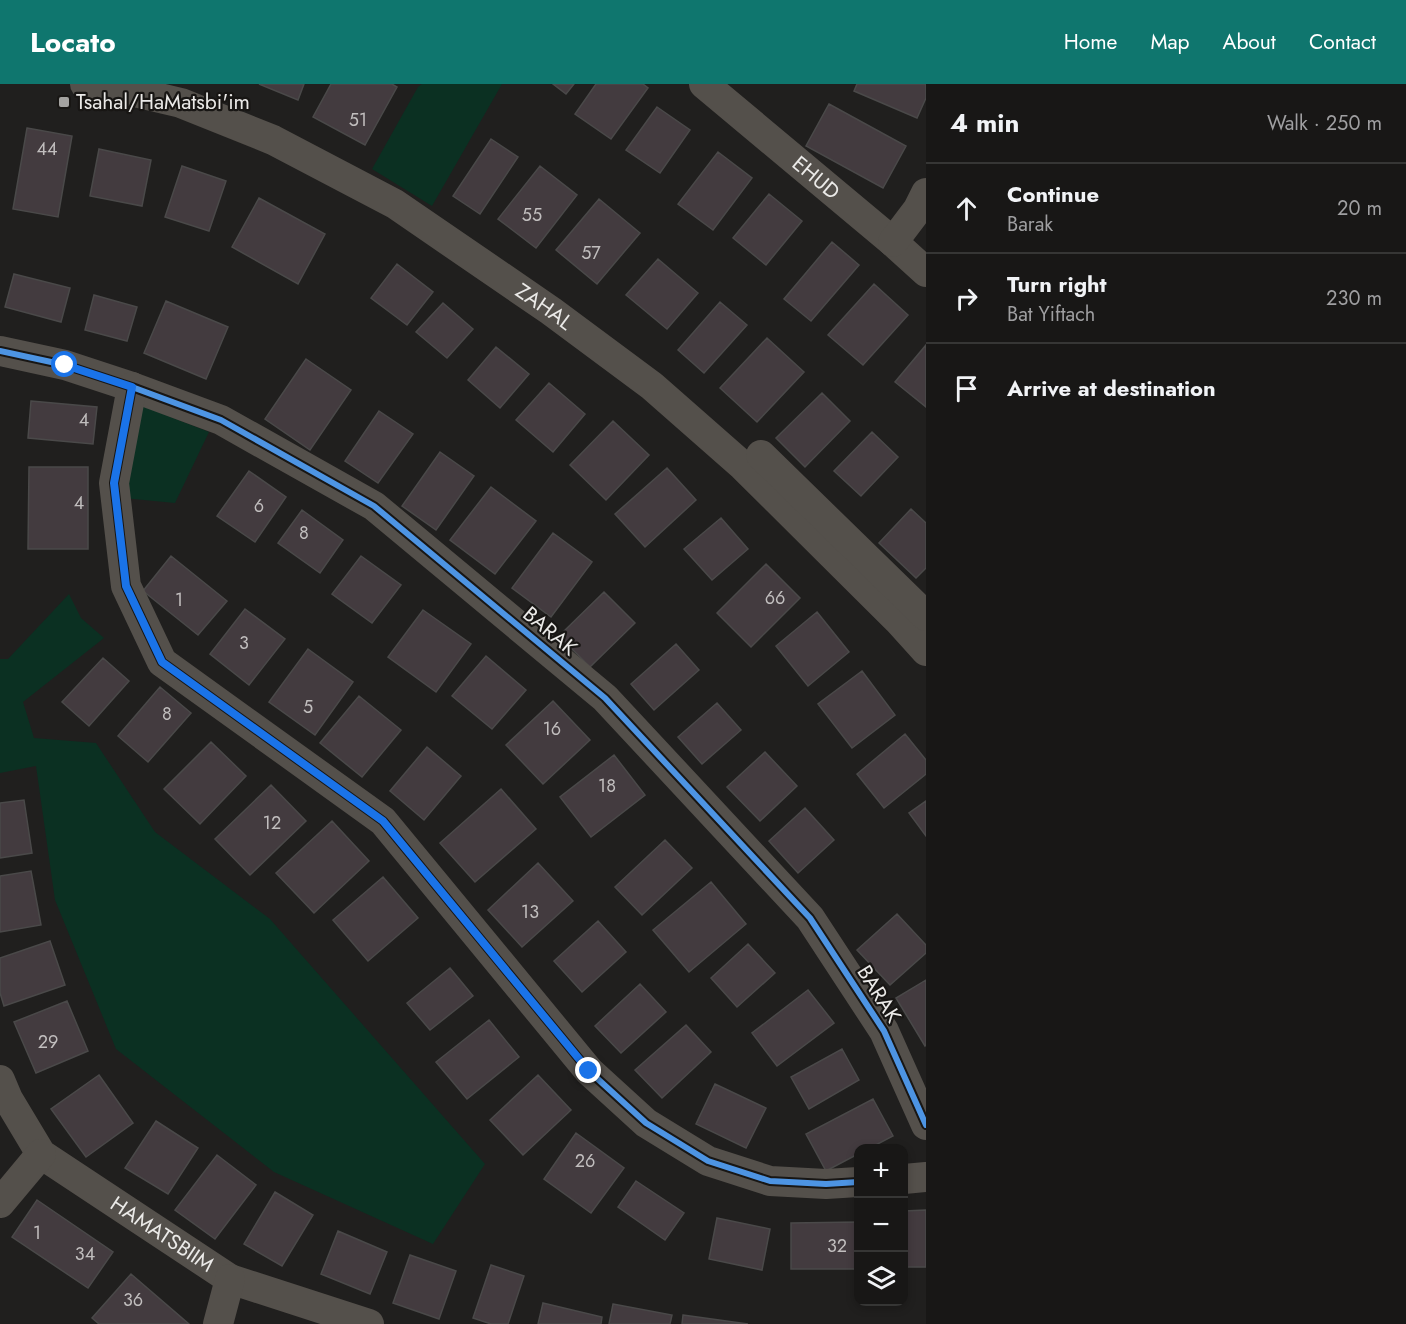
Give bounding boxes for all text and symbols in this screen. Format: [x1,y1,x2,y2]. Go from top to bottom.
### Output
text: Locato [30,22,116,63]
text: Home [1064,27,1117,57]
text: Map [1150,27,1190,57]
text: About [1223,27,1276,57]
text: Contact [1309,27,1376,57]
place label: Tsahal/HaMatsbi'im [76,87,250,117]
marker: Tsahal/HaMatsbi'im [57,95,71,109]
text: 4 min [950,104,1019,142]
house number: 51 [349,107,367,133]
text: Walk · 250 m [1267,109,1382,138]
house number: 44 [37,136,58,162]
street label: EHUD [786,149,846,206]
text: Continue [1007,178,1099,210]
icon: ahead [950,192,983,225]
text: 20 m [1337,194,1382,223]
house number: 55 [522,202,542,228]
text: Barak [1007,210,1053,239]
house number: 57 [581,240,601,266]
text: Turn right [1007,268,1107,300]
street label: ZAHAL [510,276,579,338]
icon: right [950,282,983,315]
text: 230 m [1326,284,1382,313]
text: Bat Yiftach [1007,300,1095,329]
route start [51,351,77,377]
icon: arrive [950,372,983,405]
text: Arrive at destination [1007,372,1216,404]
house number: 4 [79,407,89,433]
house number: 4 [74,490,84,516]
house number: 6 [254,493,264,519]
house number: 8 [299,520,309,546]
house number: 66 [765,585,785,611]
house number: 1 [175,587,183,613]
street label: BARAK [516,599,584,663]
house number: 3 [239,630,249,656]
house number: 5 [303,694,313,720]
house number: 8 [162,701,172,727]
house number: 16 [543,716,561,742]
house number: 18 [598,773,616,799]
house number: 12 [263,810,281,836]
house number: 13 [521,899,539,925]
street label: BARAK [850,959,908,1029]
house number: 29 [38,1029,58,1055]
route end [575,1057,601,1083]
map controls [854,1144,908,1306]
button: + [854,1144,908,1198]
house number: 26 [575,1148,595,1174]
street label: HAMATSBIIM [104,1189,220,1279]
button: − [854,1198,908,1252]
house number: 1 [33,1220,41,1246]
house number: 32 [827,1233,847,1259]
house number: 34 [75,1241,95,1267]
button: layers [854,1252,908,1306]
house number: 36 [123,1287,143,1313]

